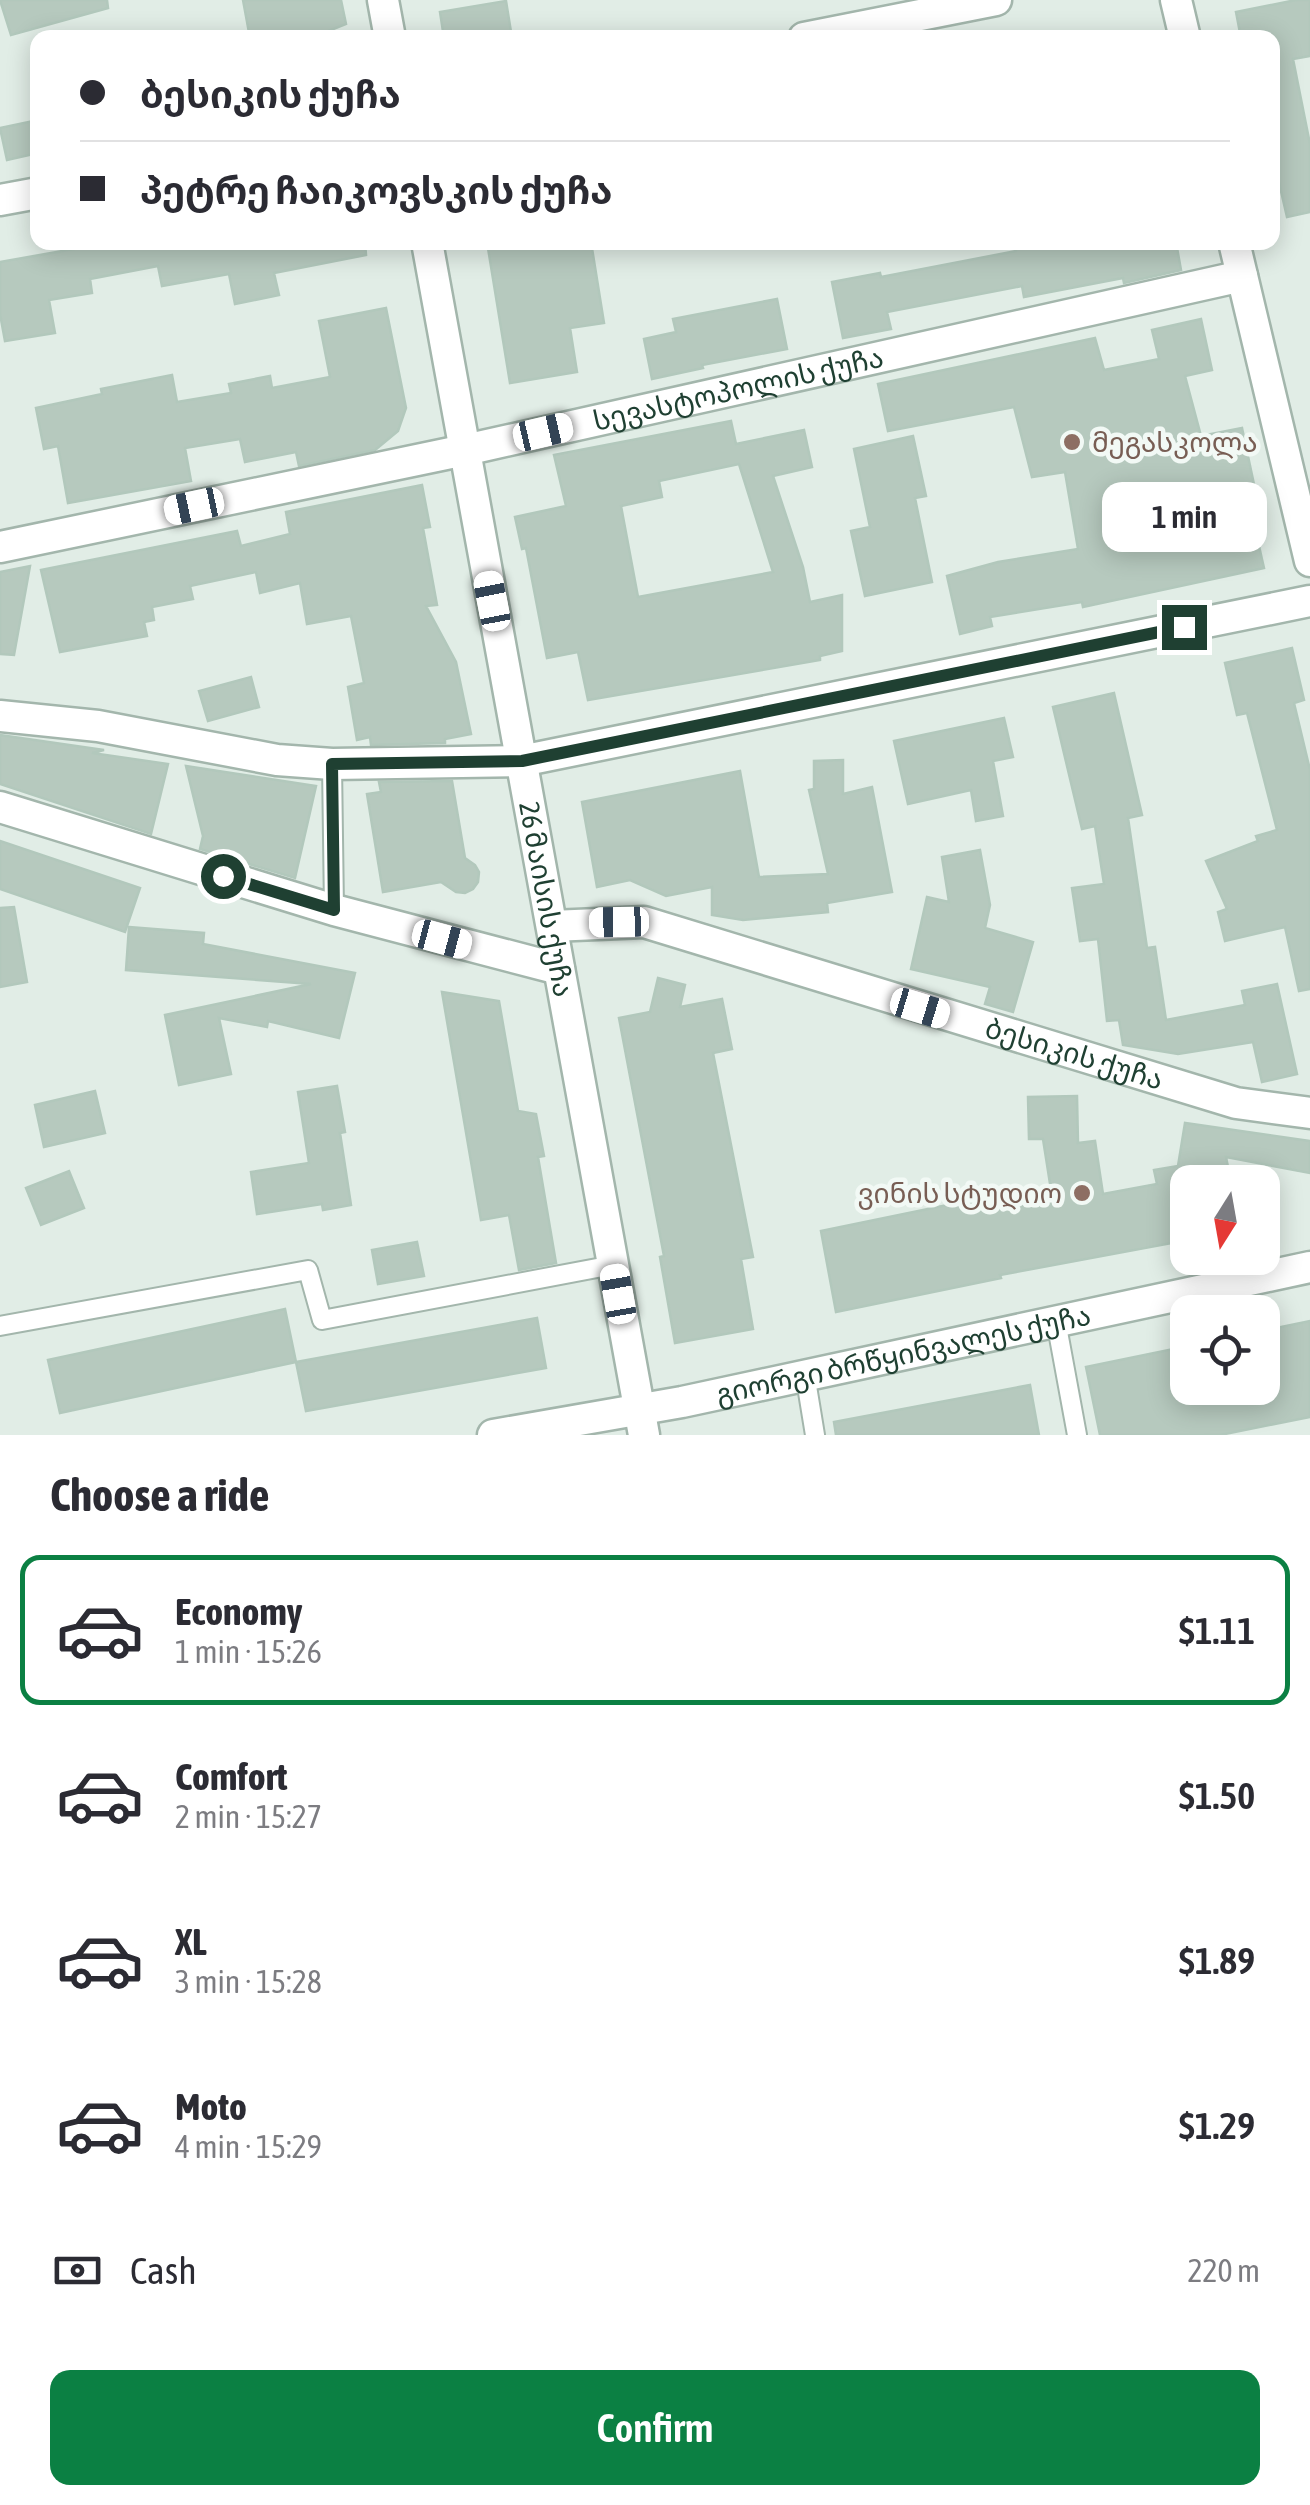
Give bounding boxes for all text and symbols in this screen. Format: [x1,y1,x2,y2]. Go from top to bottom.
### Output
text: ბესიკის ქუჩა [140,73,401,116]
text: პეტრე ჩაიკოვსკის ქუჩა [140,169,613,212]
street label: სევასტოპოლის ქუჩა [590,341,886,437]
car [510,411,576,453]
place label: მეგასკოლა [1092,426,1258,459]
marker: მეგასკოლა [1061,431,1083,453]
callout: 1 min [1102,482,1266,552]
car [162,485,226,527]
text: 1 min [1152,498,1217,535]
car [472,569,512,633]
route end [1162,605,1207,650]
street label: 26 მაისის ქუჩა [513,799,580,999]
route start [201,854,246,899]
car [589,906,649,938]
car [409,917,475,961]
car [887,985,953,1031]
street label: ბესიკის ქუჩა [982,1011,1167,1096]
north arrow [1170,1165,1280,1275]
map controls [1170,1165,1280,1405]
place label: ვინის სტუდიო [858,1177,1062,1210]
marker: ვინის სტუდიო [1071,1182,1093,1204]
car [598,1262,638,1326]
button: locate [1170,1295,1280,1405]
street label: გიორგი ბრწყინვალეს ქუჩა [713,1299,1093,1411]
text: Choose a ride [50,1469,269,1521]
icon: car [55,1585,145,1675]
text: Economy [175,1590,302,1633]
text: $1.11 [1179,1609,1255,1652]
text: 1 min · 15:26 [175,1633,322,1670]
icon: car [55,1750,145,1840]
text: Comfort [175,1755,287,1798]
text: $1.50 [1179,1774,1255,1817]
text: 2 min · 15:27 [175,1798,322,1835]
icon: car [55,1915,145,2005]
text: XL [175,1920,207,1963]
text: $1.89 [1179,1939,1255,1982]
text: 3 min · 15:28 [175,1963,322,2000]
icon: car [55,2080,145,2170]
text: Moto [175,2085,247,2128]
text: $1.29 [1179,2104,1255,2147]
text: 4 min · 15:29 [175,2128,322,2165]
icon: cash [50,2243,105,2298]
text: Cash [130,2249,197,2292]
text: 220 m [1187,2252,1260,2289]
button: Confirm [50,2370,1260,2485]

